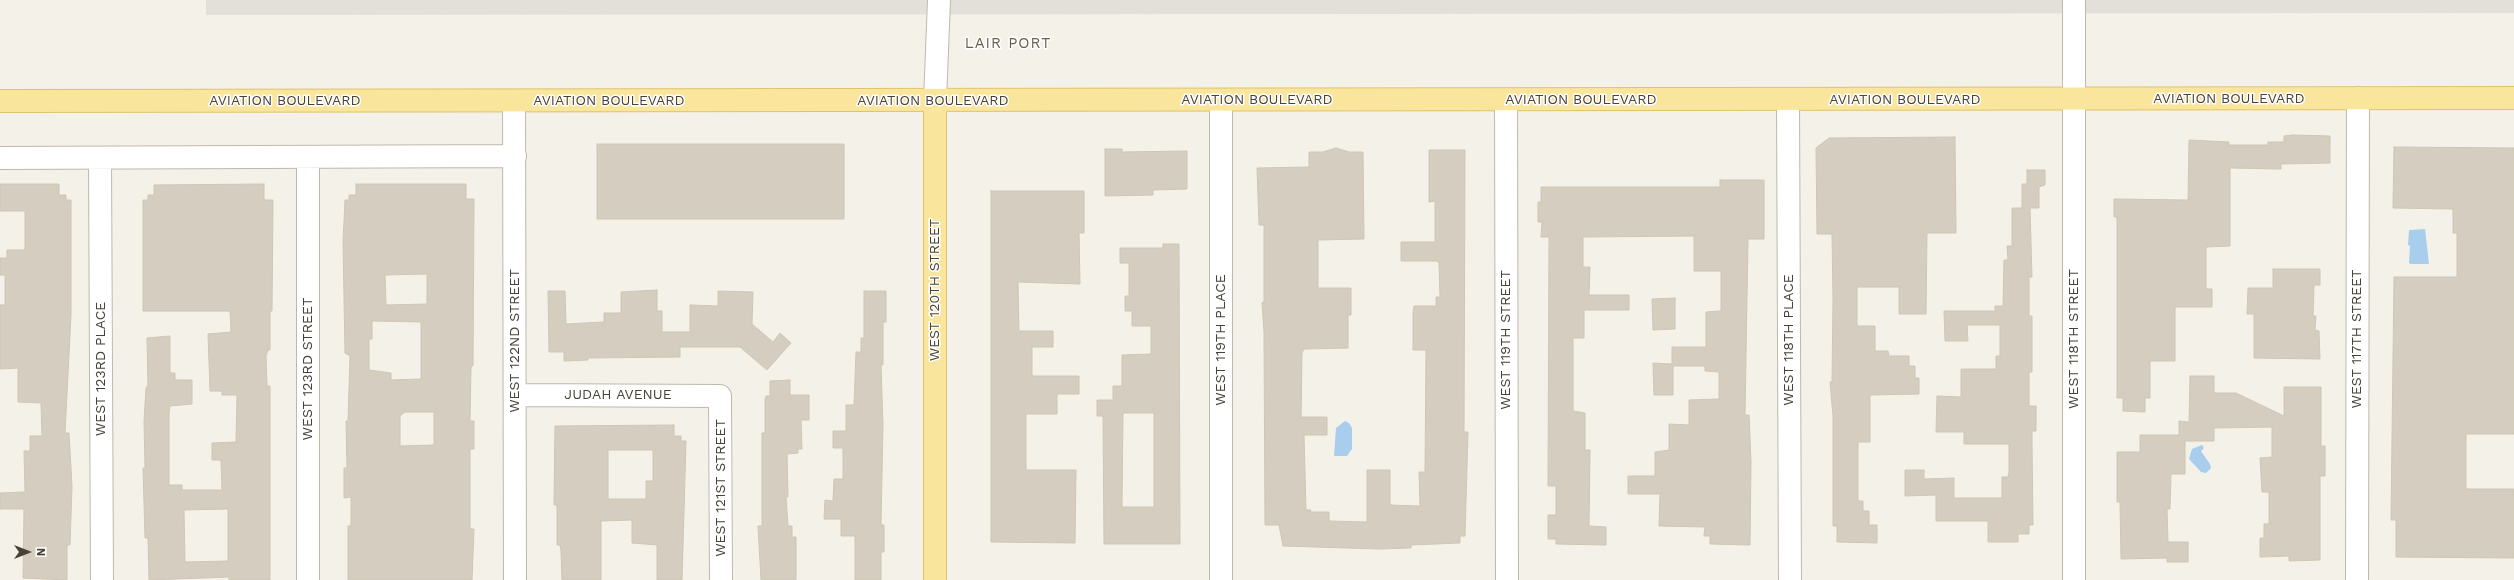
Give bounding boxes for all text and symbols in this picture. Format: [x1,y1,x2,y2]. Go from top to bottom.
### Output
district label: LAIR PORT [965,35,1051,53]
street label: AVIATION BOULEVARD [2153,91,2305,107]
street label: AVIATION BOULEVARD [1181,92,1333,108]
street label: AVIATION BOULEVARD [1505,92,1657,108]
street label: AVIATION BOULEVARD [1829,92,1981,108]
street label: AVIATION BOULEVARD [209,93,361,109]
street label: AVIATION BOULEVARD [533,93,685,109]
street label: AVIATION BOULEVARD [857,93,1009,109]
street label: WEST 120TH STREET [927,219,943,361]
street label: WEST 122ND STREET [507,269,523,413]
street label: WEST 118TH STREET [2066,269,2082,409]
street label: WEST 117TH STREET [2349,269,2365,409]
street label: WEST 119TH STREET [1498,270,1514,410]
street label: WEST 119TH PLACE [1213,274,1229,406]
street label: WEST 118TH PLACE [1781,274,1797,406]
street label: WEST 123RD STREET [300,298,316,440]
street label: WEST 123RD PLACE [93,302,109,436]
street label: JUDAH AVENUE [564,387,672,403]
street label: WEST 121ST STREET [713,419,729,557]
north arrow [8,532,48,572]
text: N [34,548,47,556]

